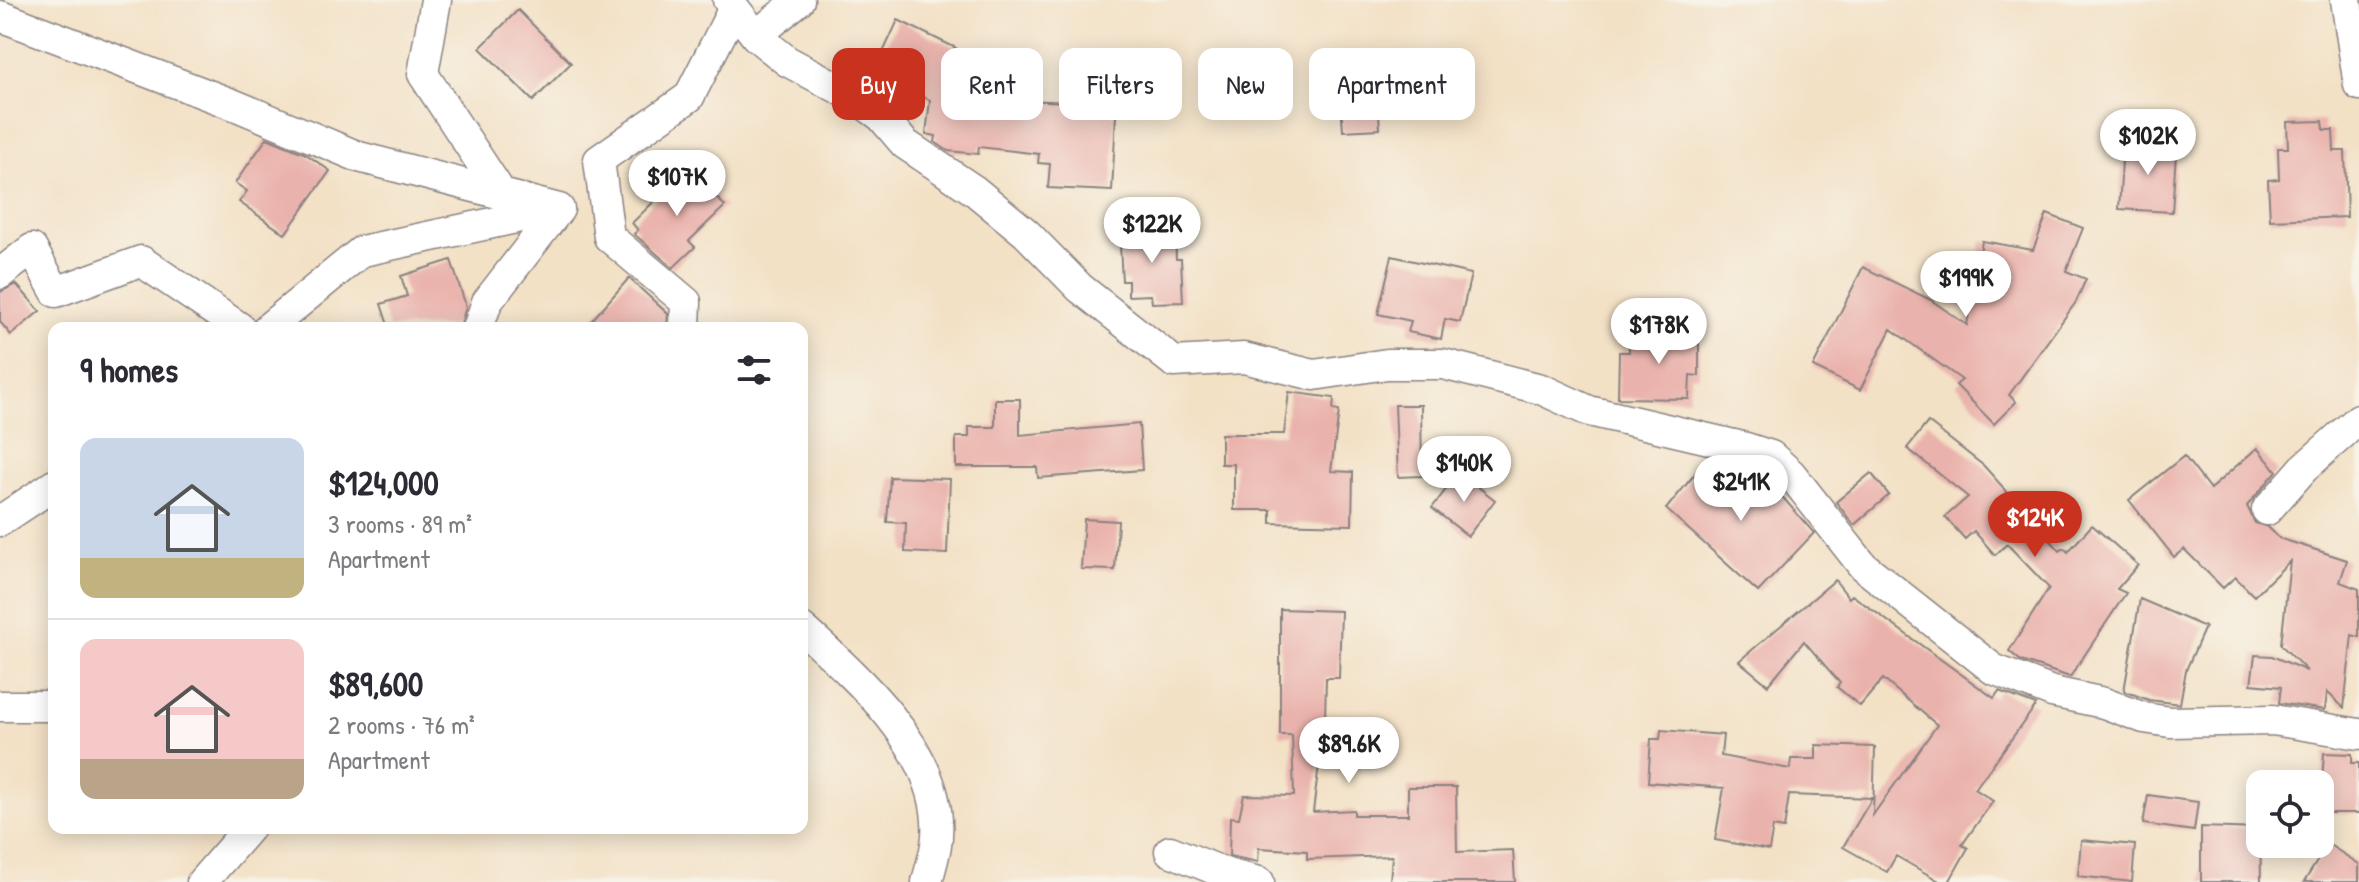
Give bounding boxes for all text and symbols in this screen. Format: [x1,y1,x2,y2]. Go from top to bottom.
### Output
chip: Buy [832,48,925,120]
chip: Rent [941,48,1043,120]
chip: Filters [1059,48,1182,120]
chip: New [1198,48,1293,120]
chip: Apartment [1309,48,1475,120]
pin: $102K [2092,109,2204,177]
text: $102K [2118,117,2178,152]
pin: $107K [621,150,733,218]
text: $107K [647,158,707,193]
pin: $122K [1096,197,1208,265]
text: $122K [1122,205,1182,240]
pin: $199K [1910,251,2022,319]
text: $199K [1938,259,1994,294]
pin: $178K [1603,298,1715,366]
text: $178K [1629,306,1689,341]
text: 9 homes [80,347,178,393]
icon: filters [732,348,776,392]
pin: $140K [1408,436,1520,504]
text: $140K [1435,444,1493,479]
pin: $241K [1685,455,1797,523]
text: $124,000 [328,460,439,506]
text: $241K [1712,463,1770,498]
icon: home [144,470,240,566]
pin: $124K [1979,491,2091,559]
text: $124K [2006,499,2064,534]
text: 3 rooms · 89 m² [328,506,472,541]
text: Apartment [328,541,430,576]
text: $89,600 [328,661,423,707]
icon: home [144,671,240,767]
text: 2 rooms · 76 m² [328,707,475,742]
pin: $89.6K [1284,717,1414,785]
text: $89.6K [1317,725,1381,760]
text: Apartment [328,742,430,777]
map controls [2246,770,2334,858]
button: locate [2246,770,2334,858]

